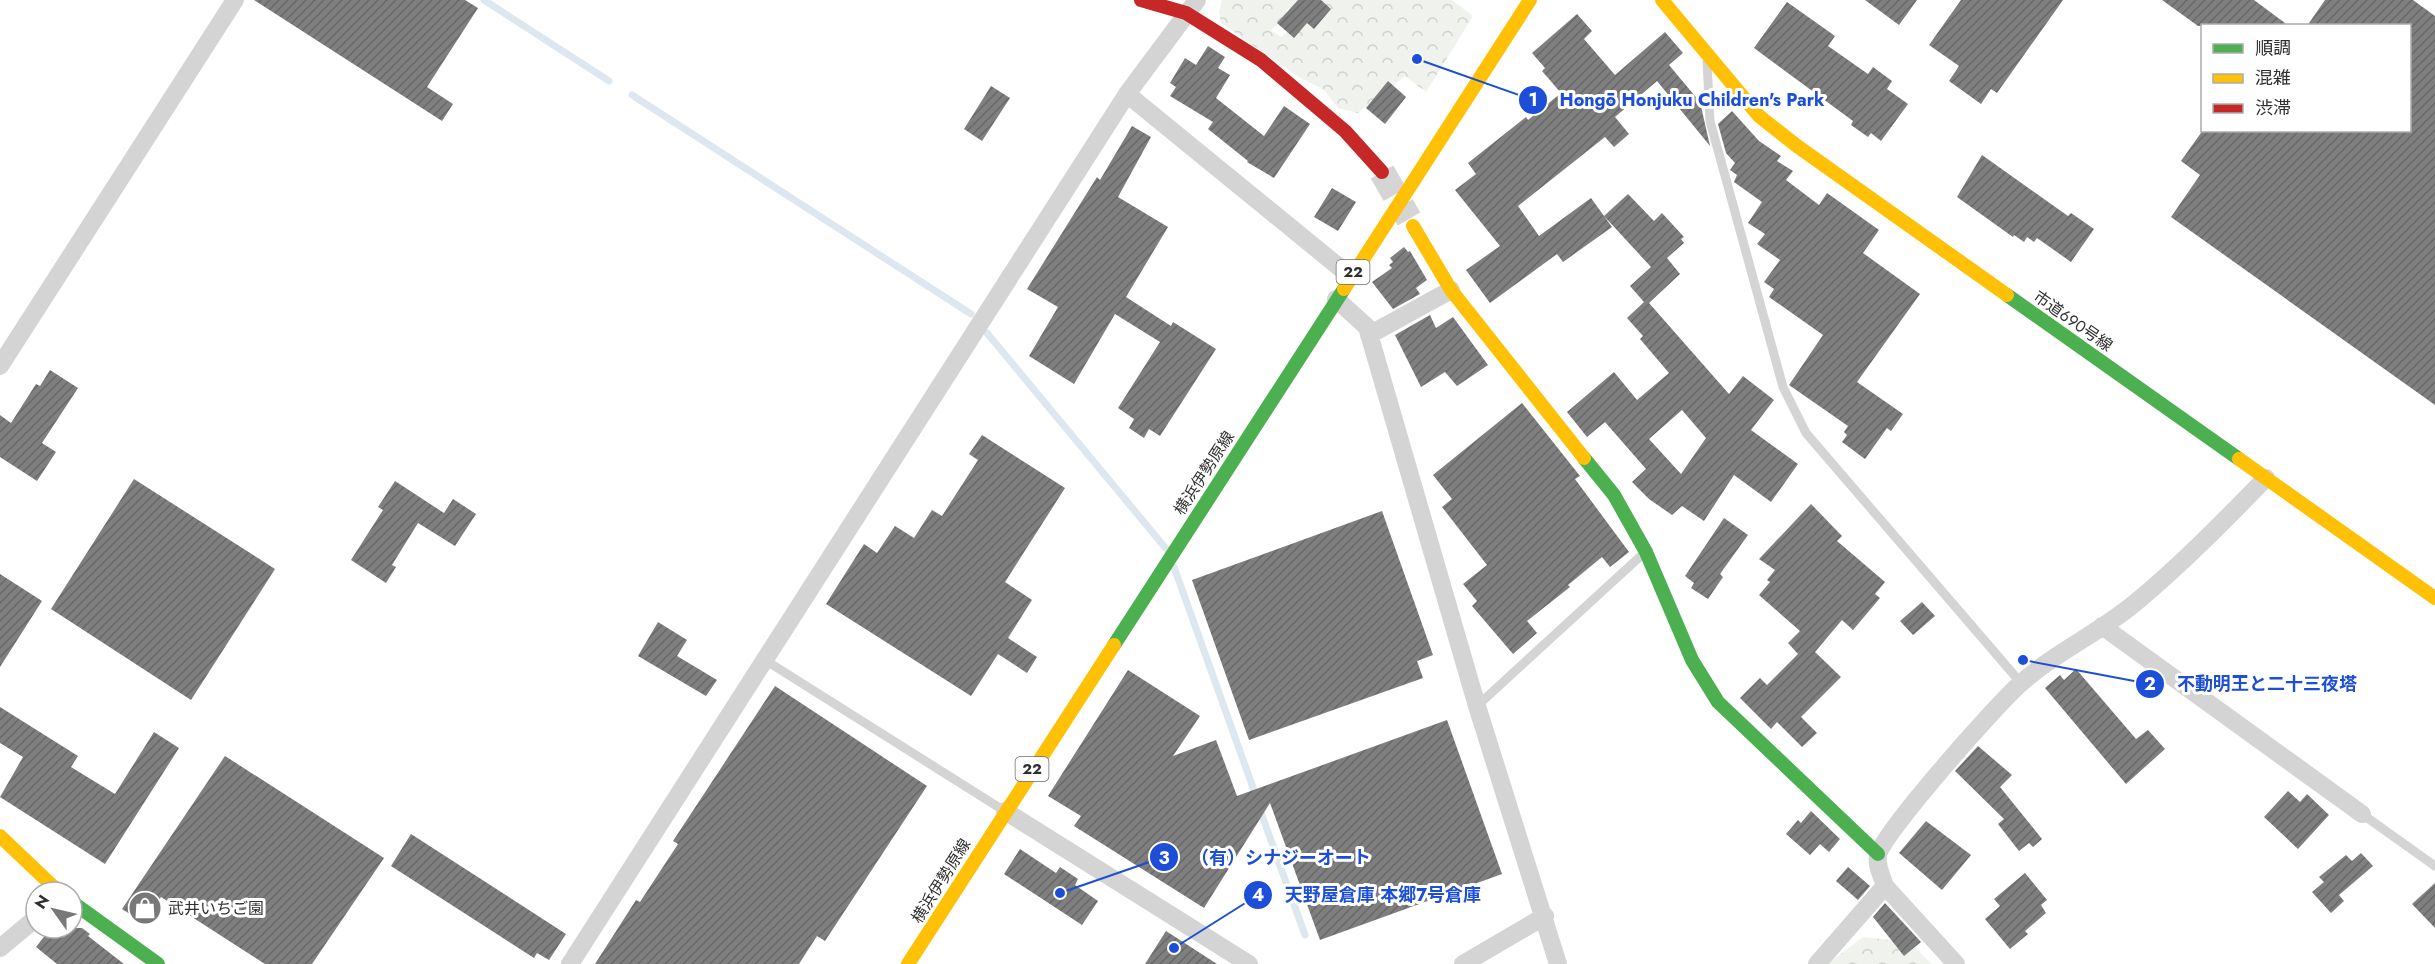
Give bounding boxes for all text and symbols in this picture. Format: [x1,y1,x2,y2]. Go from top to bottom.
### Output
legend [2201,24,2411,132]
text: 順調 [2255,35,2291,61]
text: 混雑 [2255,65,2291,91]
callout: Hongō Honjuku Children's Park [1518,82,1837,118]
text: 1 [1528,87,1538,113]
text: Hongō Honjuku Children's Park [1560,87,1825,113]
text: 渋滞 [2255,95,2291,121]
road number: 22 [1336,260,1370,284]
street label: 市道690号線 [2029,285,2117,357]
street label: 横浜伊勢原線 [1168,426,1240,520]
callout: 不動明王と二十三夜塔 [2135,666,2369,702]
text: 2 [2144,671,2156,697]
text: 不動明王と二十三夜塔 [2177,671,2357,697]
road number: 22 [1016,757,1048,781]
street label: 横浜伊勢原線 [906,834,976,928]
callout: （有）シナジーオート [1149,839,1383,875]
text: 3 [1158,845,1170,871]
text: （有）シナジーオート [1191,845,1371,871]
callout: 天野屋倉庫 本郷7号倉庫 [1243,877,1493,913]
north arrow [24,880,84,940]
text: 4 [1252,882,1264,908]
text: 天野屋倉庫 本郷7号倉庫 [1285,882,1481,908]
text: N [29,890,55,914]
shop icon: 武井いちご園 [127,890,163,926]
place label: 武井いちご園 [168,897,264,920]

